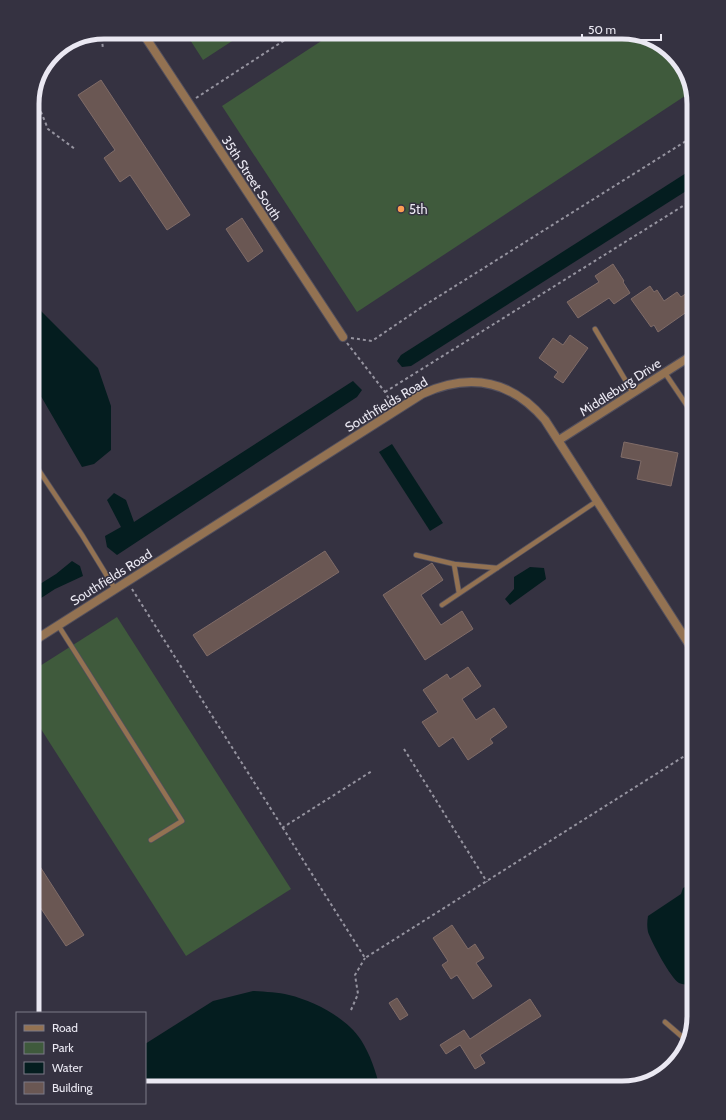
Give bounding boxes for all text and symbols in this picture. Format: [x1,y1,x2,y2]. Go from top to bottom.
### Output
scale bar [582,16,661,42]
text: 50 m [588,22,616,37]
street label: 35th Street South [219,133,285,223]
place label: 5th [409,201,427,217]
marker: 5th [396,204,406,214]
street label: Middleburg Drive [576,355,664,419]
street label: Southfields Road [342,373,430,435]
street label: Southfields Road [67,545,155,609]
legend [16,1012,146,1104]
text: Road [52,1020,78,1035]
text: Park [52,1040,74,1055]
text: Water [52,1060,83,1075]
text: Building [52,1080,94,1095]

